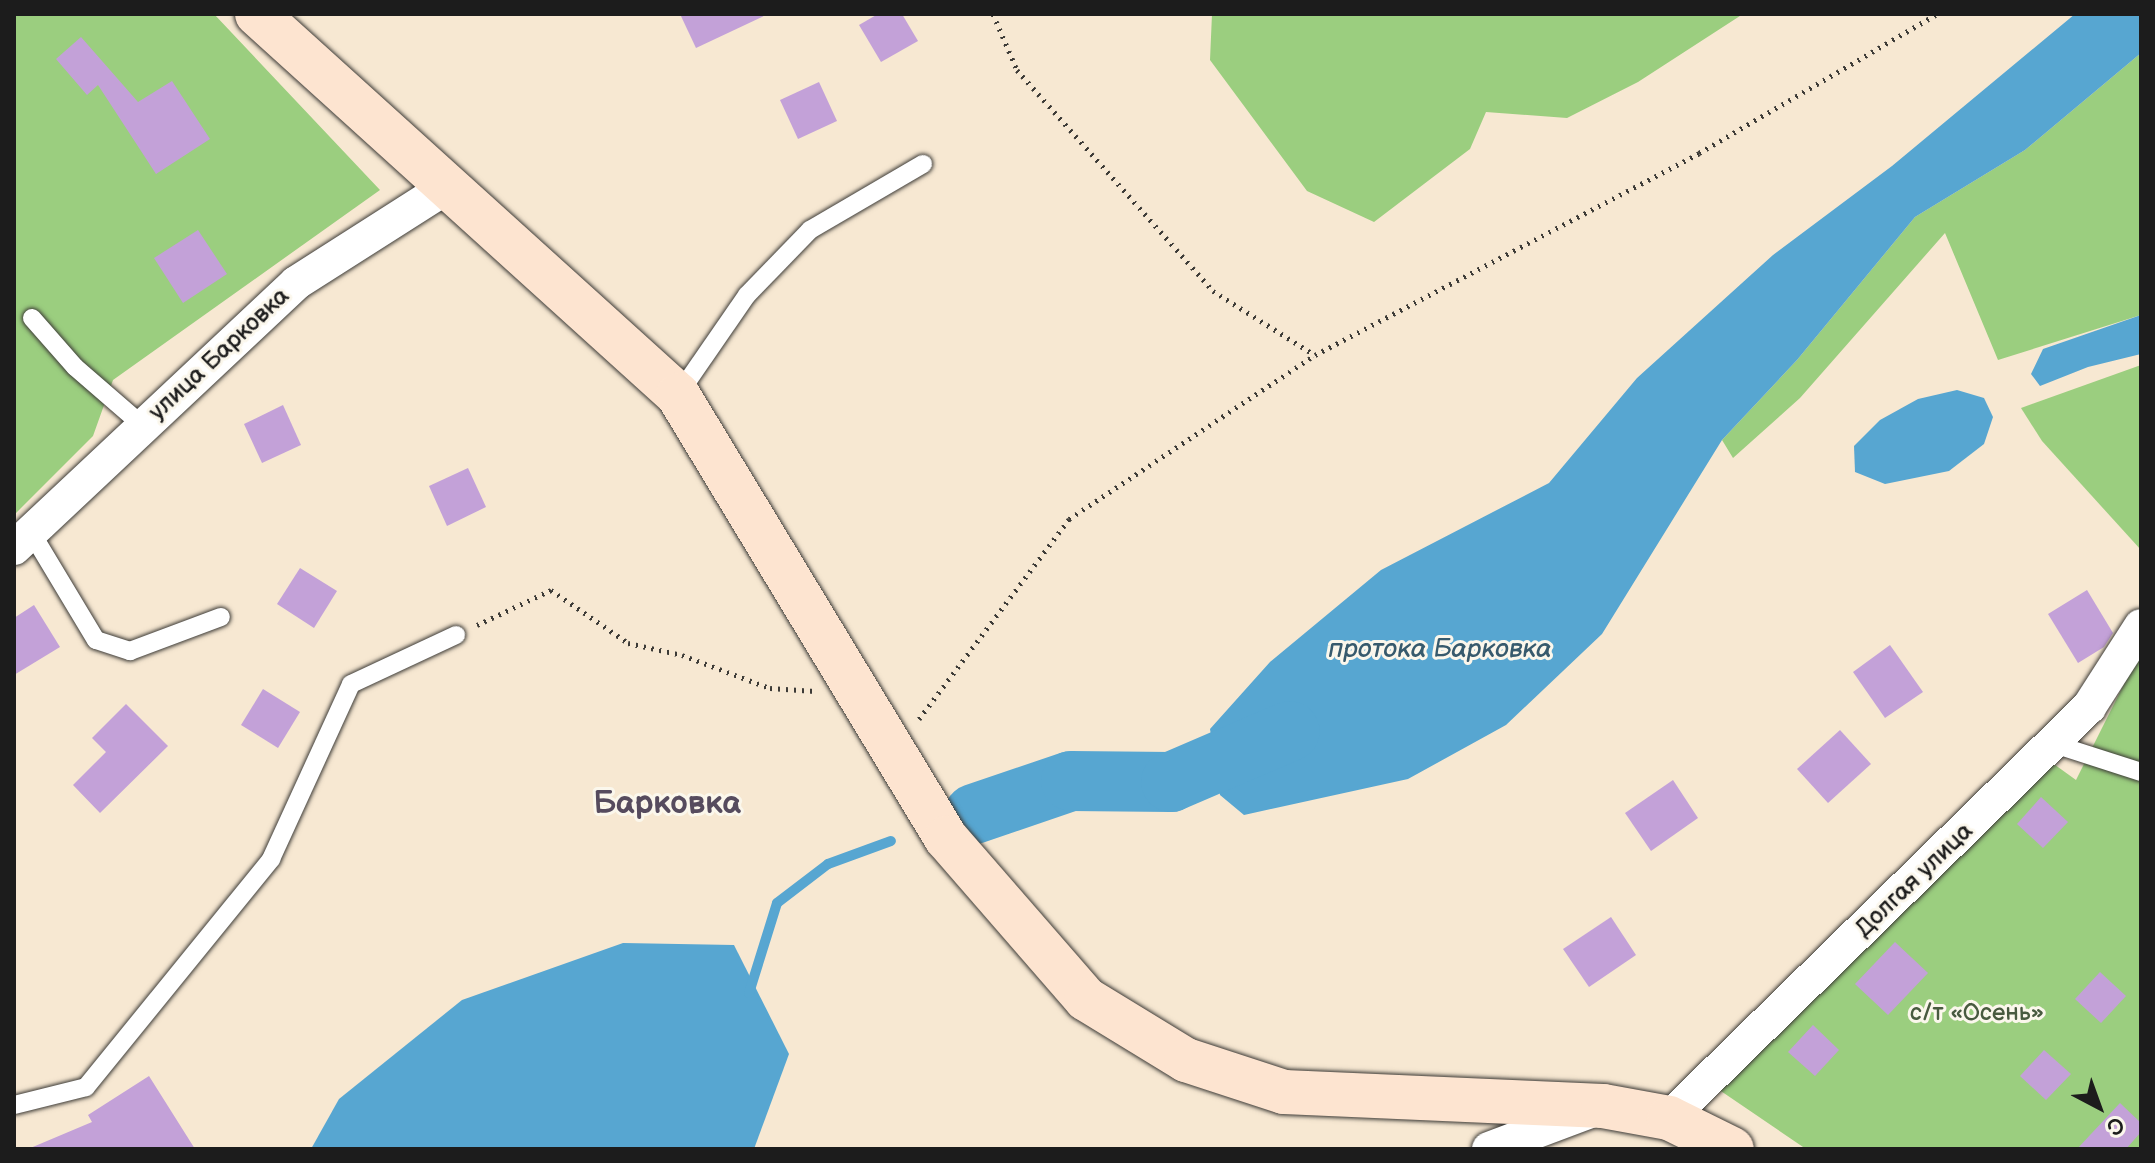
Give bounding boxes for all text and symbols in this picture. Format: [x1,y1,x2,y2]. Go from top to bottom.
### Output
street label: улица Барковка [143,282,295,426]
water label: протока Барковка [1328,634,1552,666]
district label: Барковка [593,785,741,823]
street label: Долгая улица [1849,817,1979,943]
park label: с/т «Осень» [1910,999,2044,1027]
north arrow [2059,1067,2139,1147]
text: С [2100,1110,2130,1141]

